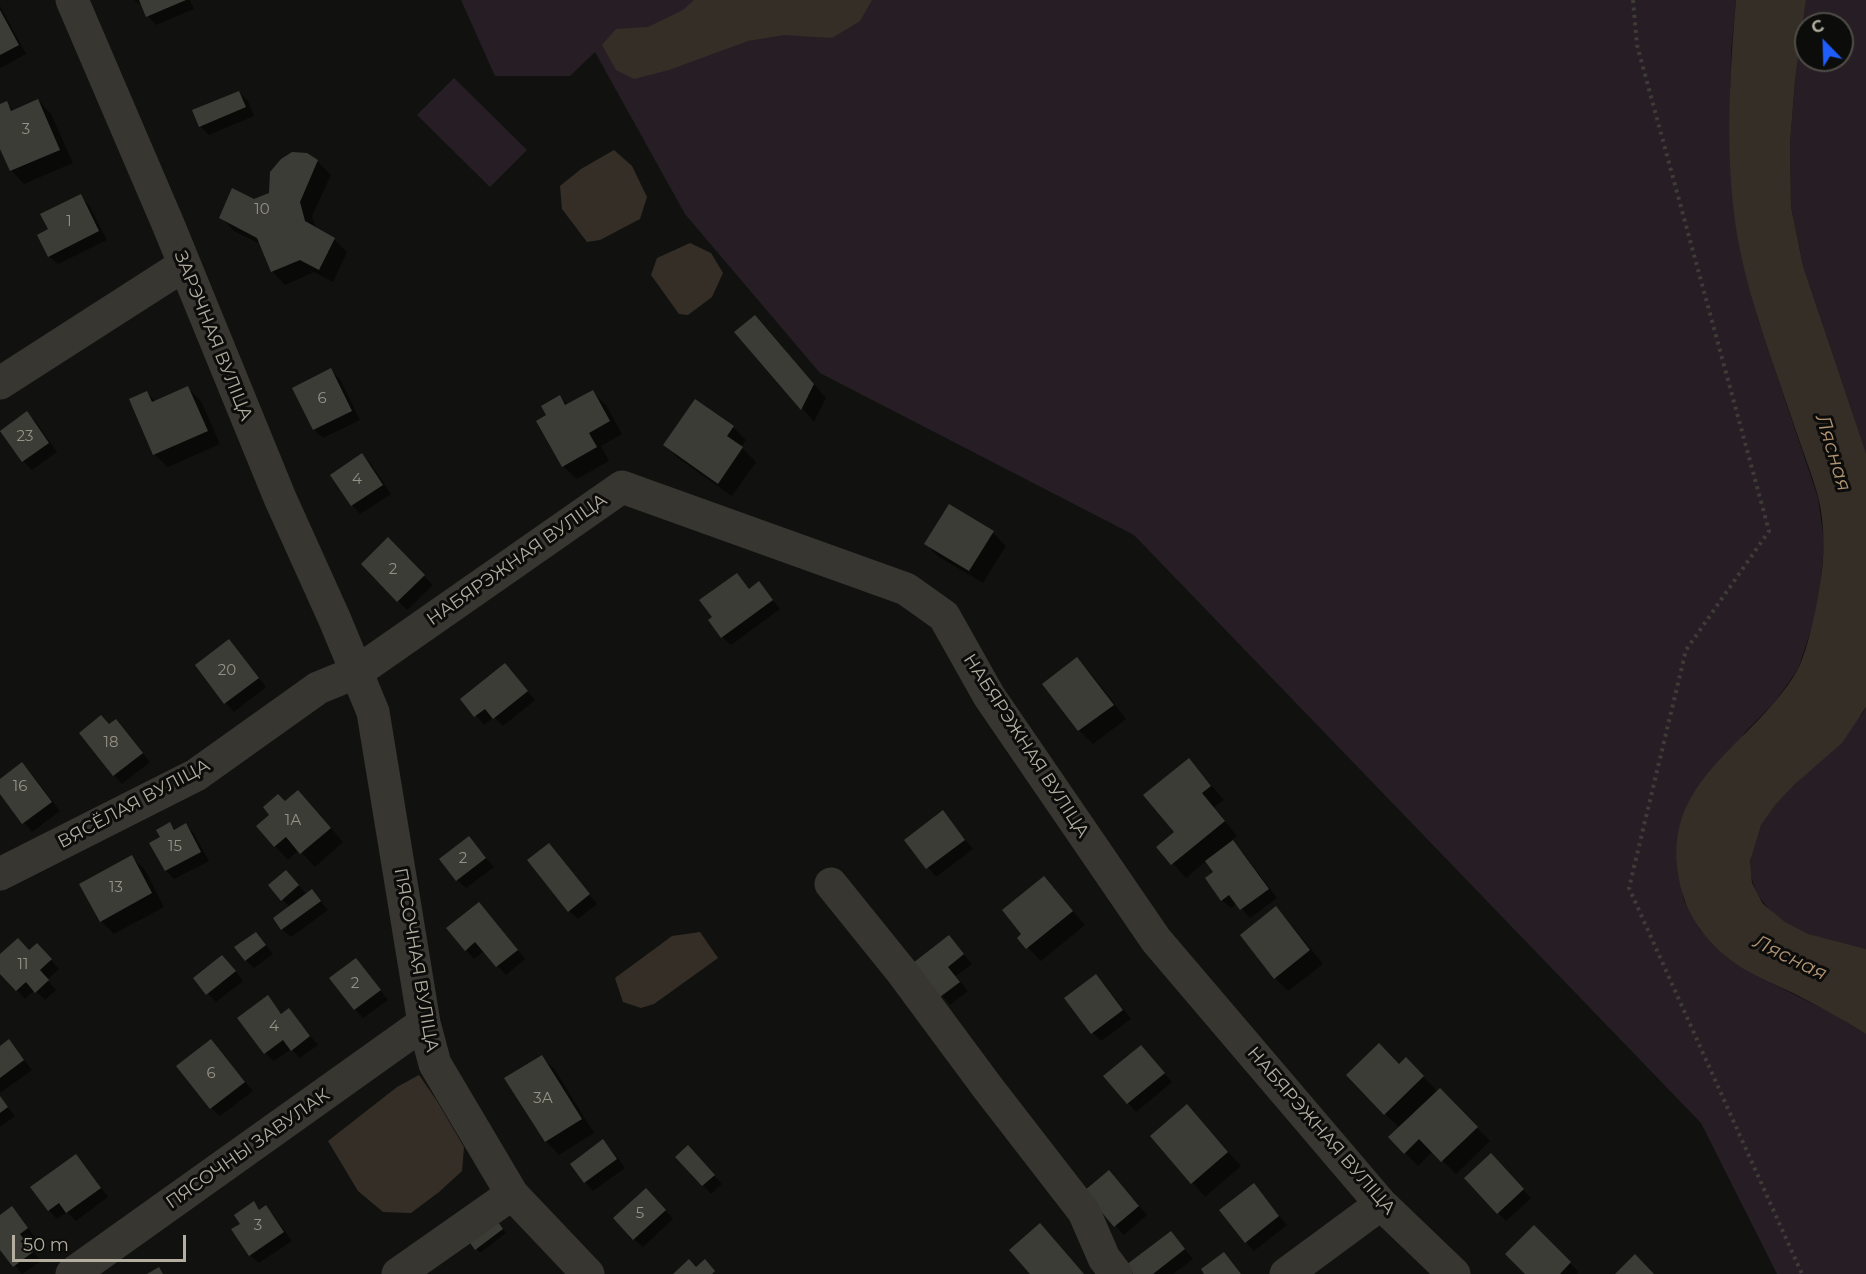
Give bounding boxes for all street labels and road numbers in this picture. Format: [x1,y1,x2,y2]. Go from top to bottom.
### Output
street label: ЗАРЭЧНАЯ ВУЛІЦА [169,248,257,424]
street label: НАБЯРЭЖНАЯ ВУЛІЦА [423,489,611,631]
street label: НАБЯРЭЖНАЯ ВУЛІЦА [958,650,1094,842]
street label: ВЯСЁЛАЯ ВУЛІЦА [54,755,214,853]
street label: ПЯСОЧНАЯ ВУЛІЦА [389,866,443,1054]
street label: НАБЯРЭЖНАЯ ВУЛІЦА [1242,1043,1400,1219]
street label: ПЯСОЧНЫ ЗАВУЛАК [162,1084,334,1214]

